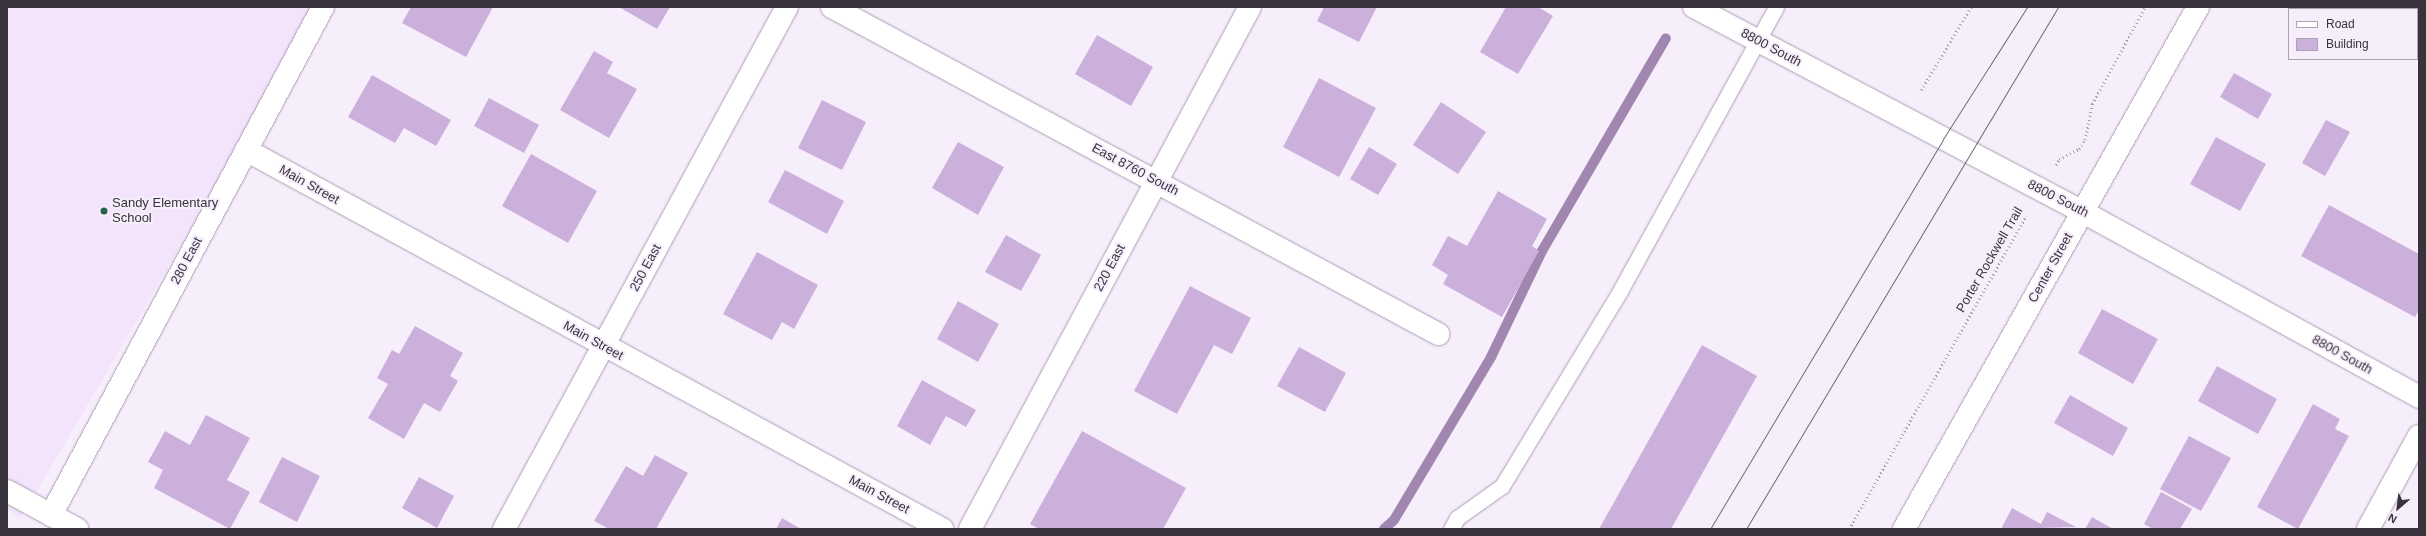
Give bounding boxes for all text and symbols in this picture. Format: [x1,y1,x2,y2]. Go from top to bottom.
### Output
legend [2288,8,2418,60]
text: Road [2326,17,2355,31]
street label: 8800 South [1738,26,1804,70]
text: Building [2326,37,2369,51]
street label: East 8760 South [1089,141,1181,199]
street label: Main Street [276,162,342,208]
street label: 8800 South [2025,177,2091,221]
place label: Sandy Elementary School [112,196,218,227]
street label: Porter Rockwell Trail [1953,204,2027,316]
marker: Sandy Elementary School [99,206,109,216]
street label: Center Street [2025,230,2077,306]
street label: 280 East [168,235,206,287]
street label: 250 East [627,242,665,294]
street label: 220 East [1091,242,1129,294]
street label: Main Street [560,318,626,364]
street label: 8800 South [2309,332,2375,378]
street label: Main Street [846,473,912,517]
north arrow [2378,488,2418,528]
text: N [2386,511,2399,526]

